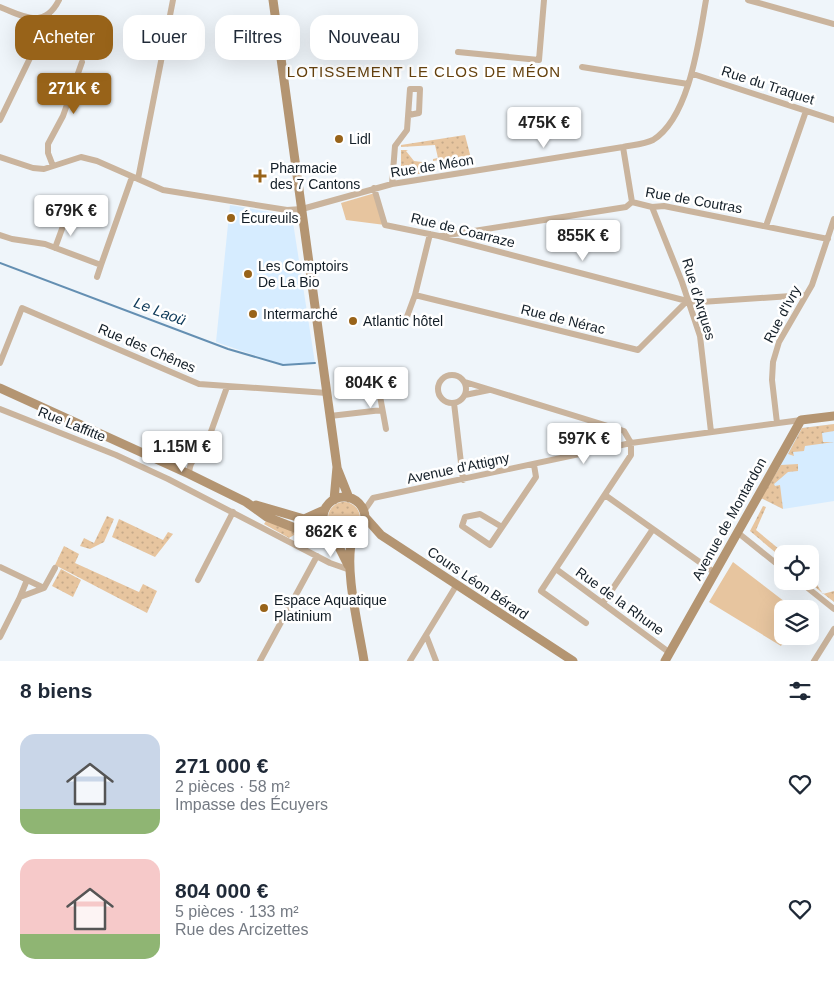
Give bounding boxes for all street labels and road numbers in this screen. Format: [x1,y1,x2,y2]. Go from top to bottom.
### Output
street label: Rue du Traquet [720,62,816,108]
street label: Rue de Méon [389,152,475,180]
street label: Rue de Coutras [644,184,744,216]
street label: Rue de Coarraze [409,209,517,251]
street label: Rue d'Arques [679,256,719,342]
street label: Rue d'Ivry [760,283,804,345]
street label: Rue de Nérac [519,301,607,337]
street label: Rue des Chênes [96,320,198,376]
street label: Rue Laffitte [36,403,108,445]
street label: Avenue d'Attigny [405,449,511,487]
street label: Avenue de Montardon [689,455,769,583]
street label: Cours Léon Bérard [424,543,532,623]
street label: Rue de la Rhune [573,564,667,638]

